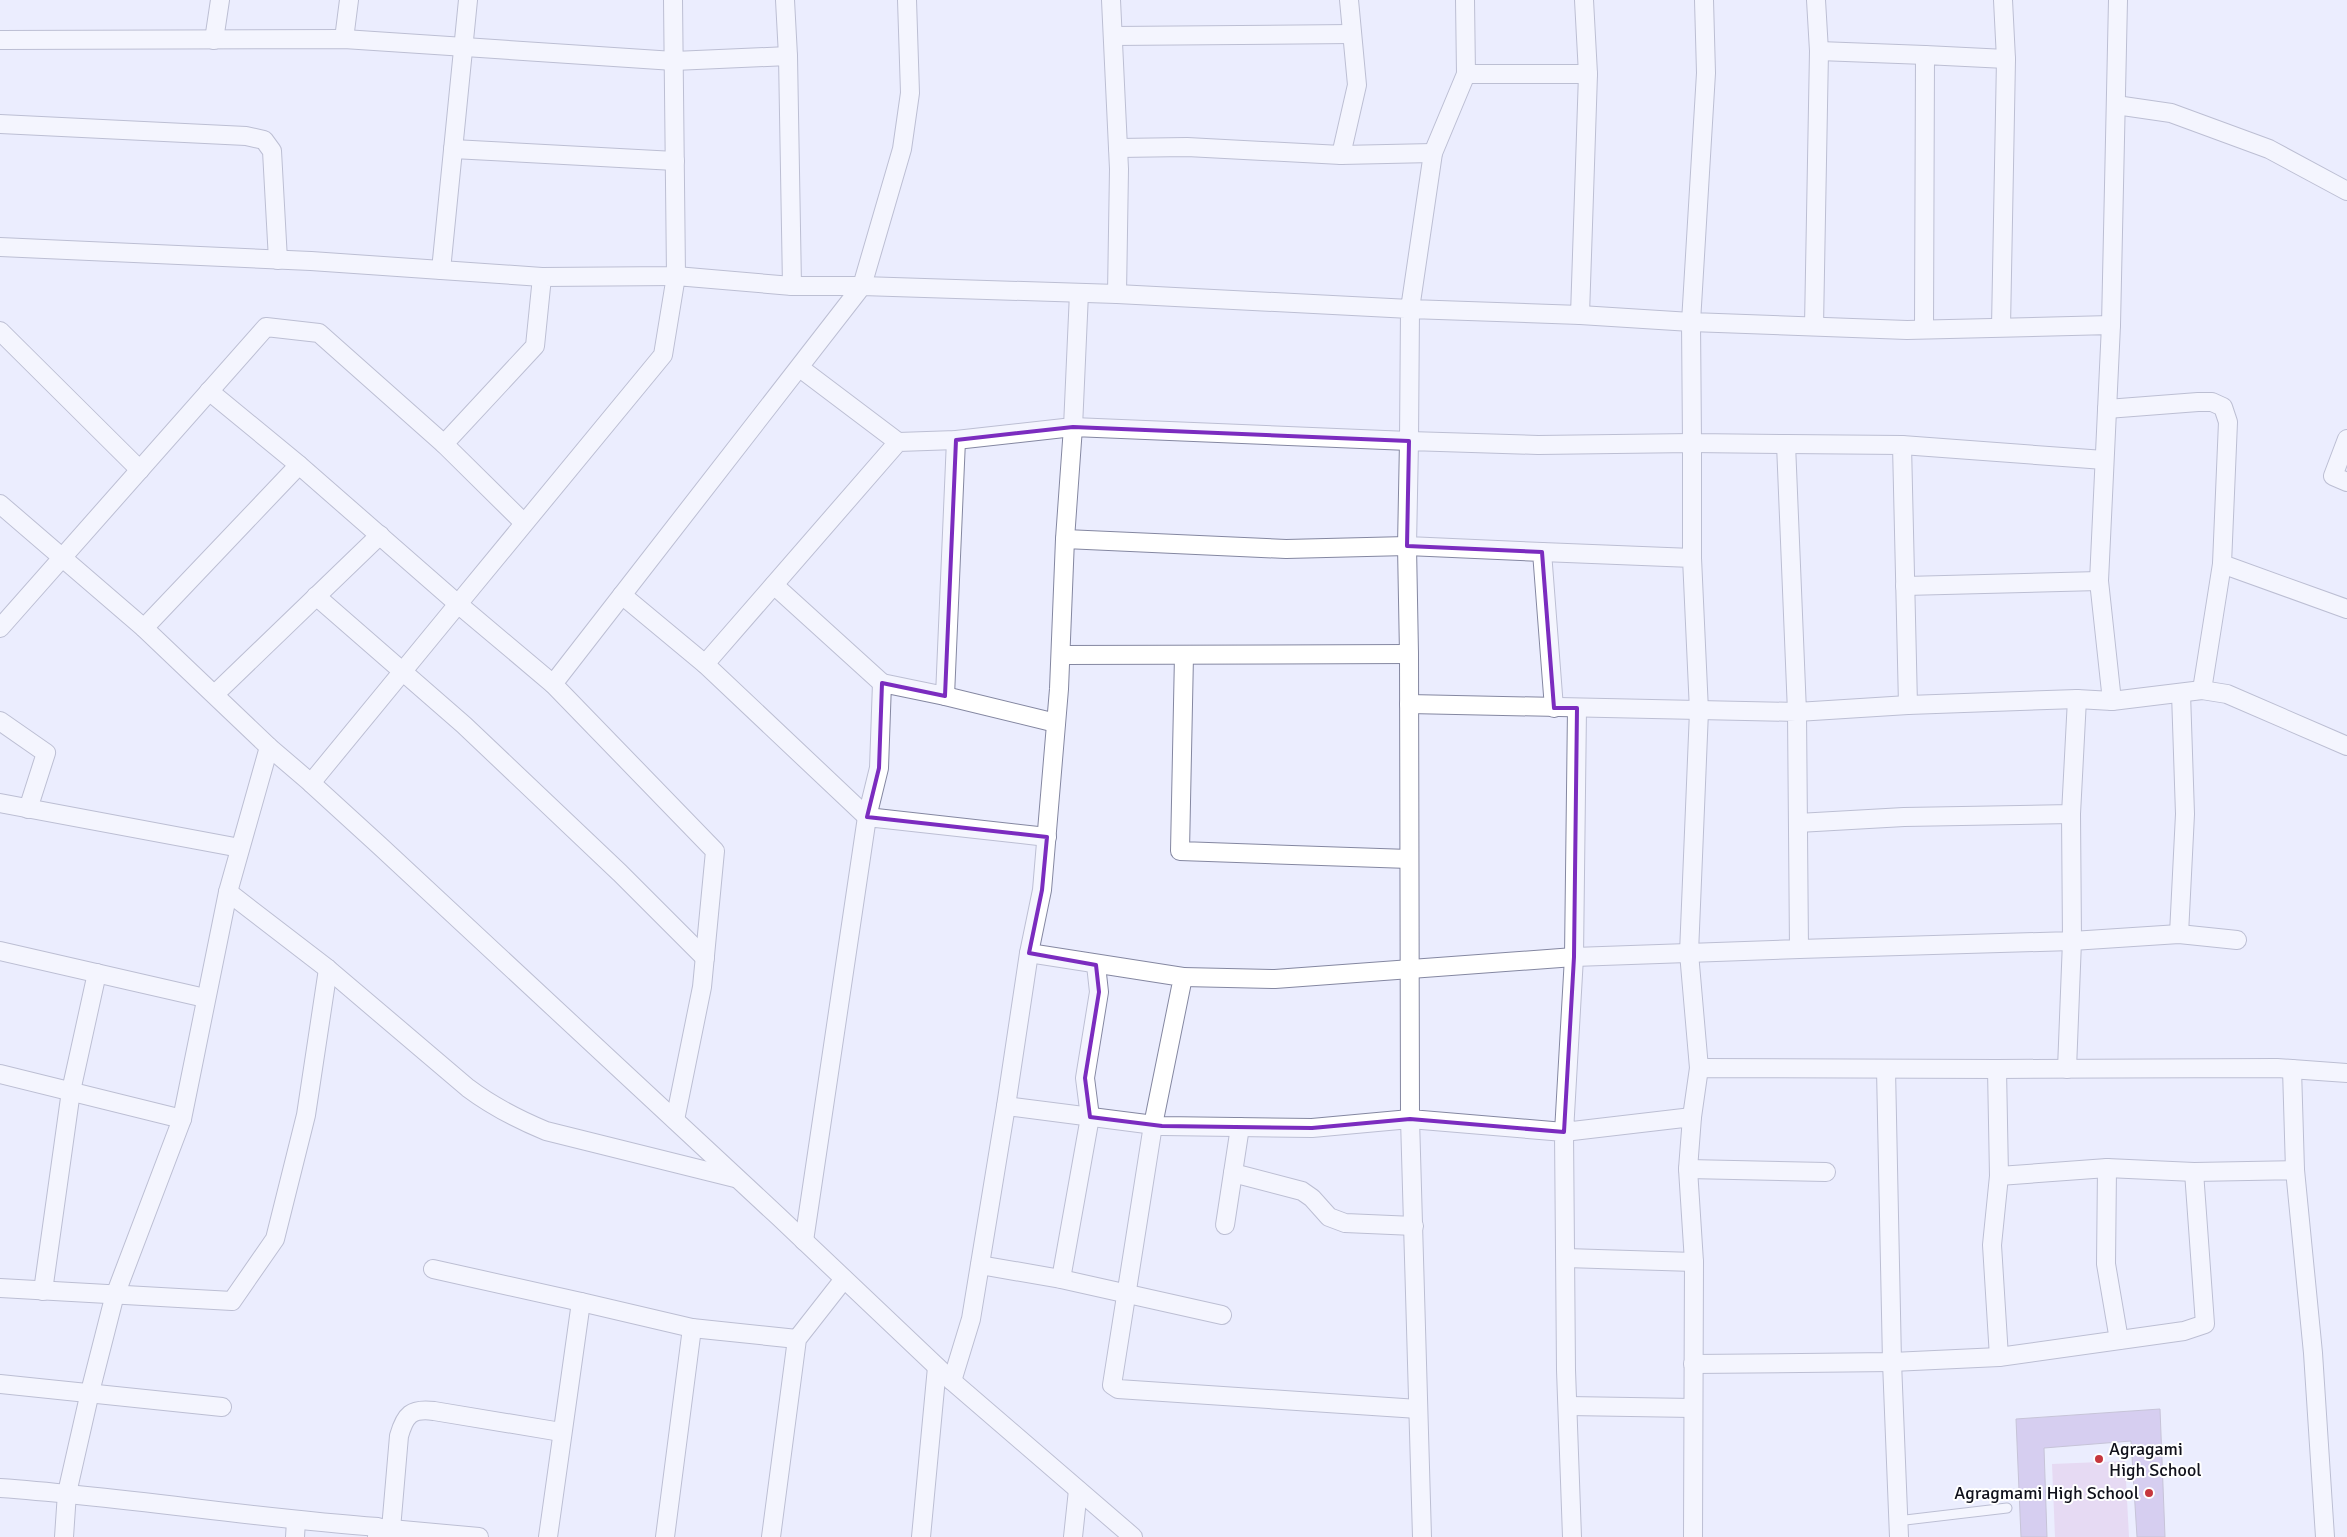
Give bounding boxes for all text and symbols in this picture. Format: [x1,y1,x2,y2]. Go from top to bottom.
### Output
place label: Agragami High School [2109,1438,2202,1481]
marker: Agragami High School [2093,1453,2105,1465]
place label: Agragmami High School [1954,1482,2139,1504]
marker: Agragmami High School [2143,1487,2155,1499]

